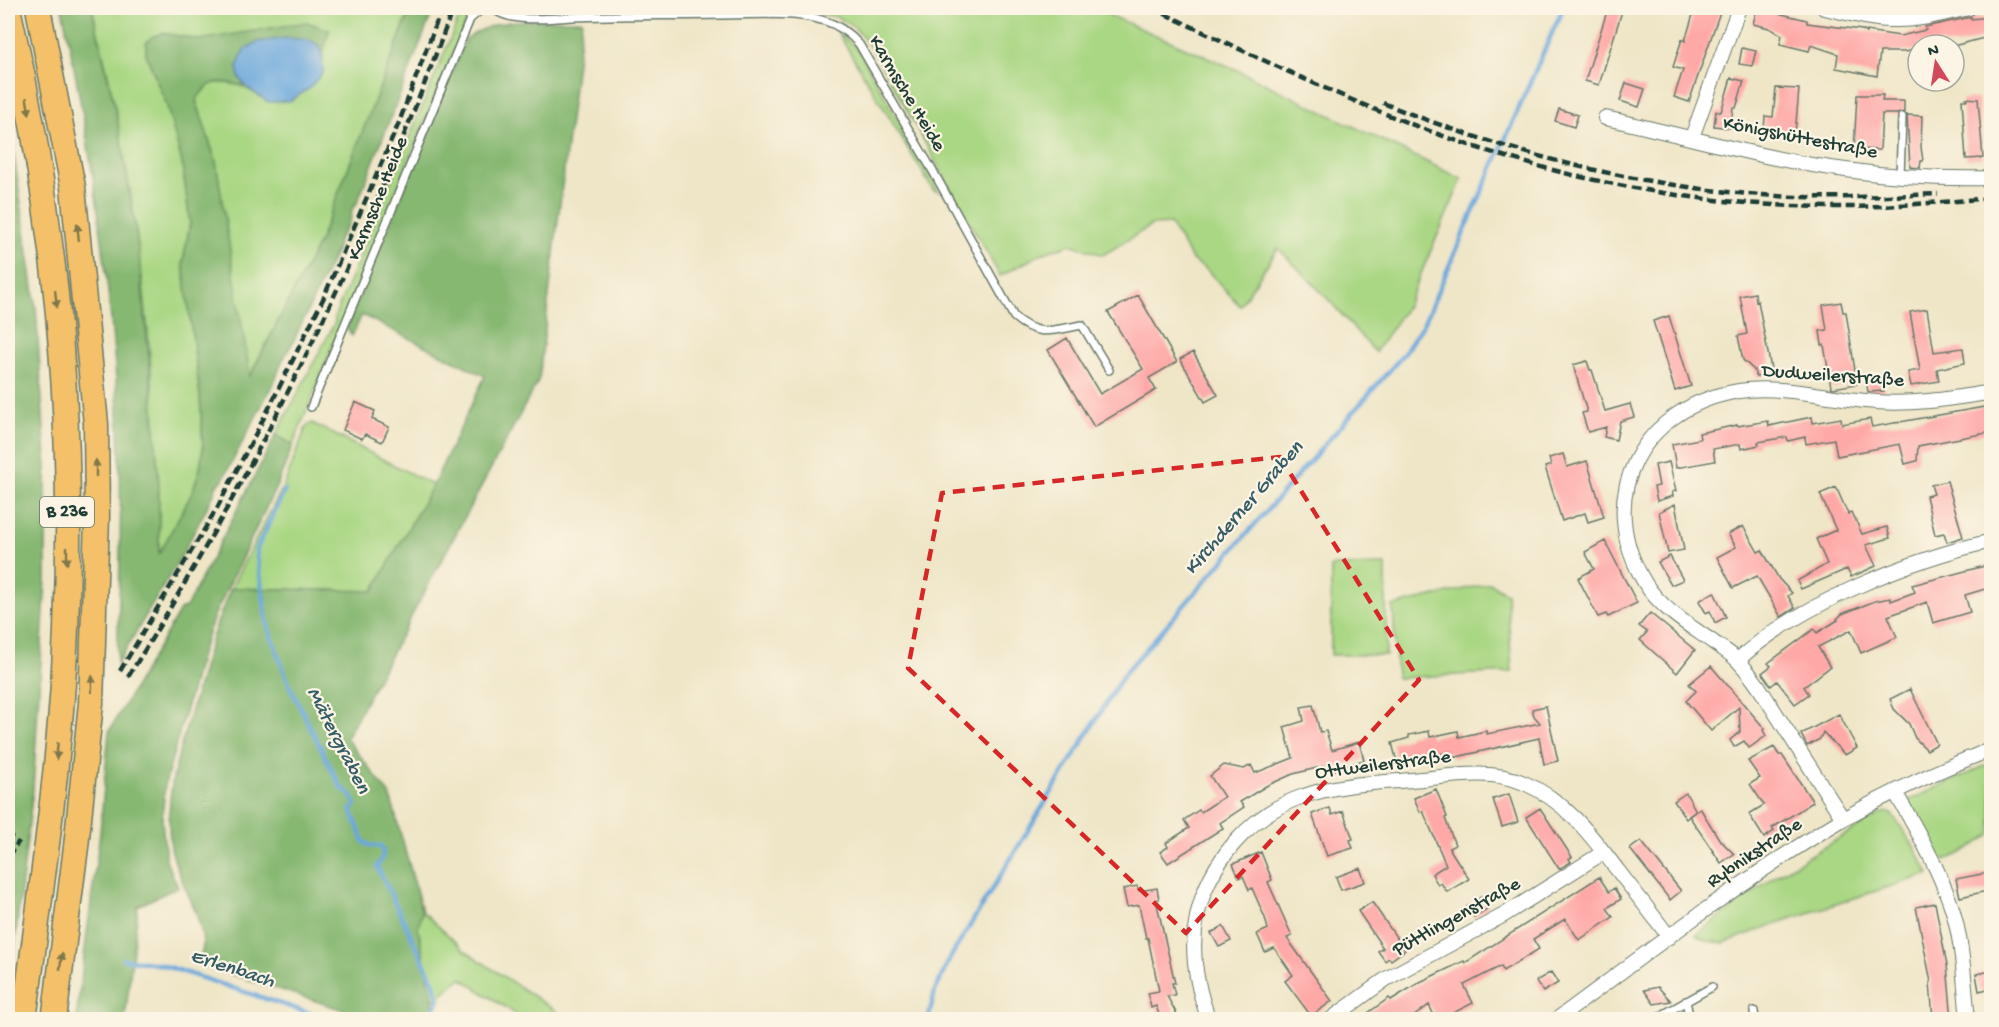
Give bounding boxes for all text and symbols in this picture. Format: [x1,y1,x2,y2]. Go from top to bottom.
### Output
street label: Karmsche Heide [862,32,950,157]
north arrow [1906,33,1966,93]
text: N [1927,41,1941,62]
one-way arrow [24,96,33,115]
street label: Königshüttestraße [1721,113,1880,165]
street label: Karmsche Heide [344,133,415,264]
one-way arrow [73,223,83,242]
one-way arrow [51,289,61,308]
street label: Dudweilerstraße [1759,360,1905,393]
water label: Kirchderner Graben [1180,436,1311,581]
one-way arrow [92,459,101,478]
road number: B 236 [40,497,94,527]
one-way arrow [62,547,72,566]
one-way arrow [87,675,96,694]
water label: Mätergraben [300,684,375,799]
one-way arrow [52,741,62,760]
street label: Ottweilerstraße [1314,746,1453,786]
street label: Rybnikstraße [1703,813,1808,894]
street label: Püttlingenstraße [1388,873,1525,963]
water label: Erlenbach [187,945,278,996]
one-way arrow [57,952,66,971]

